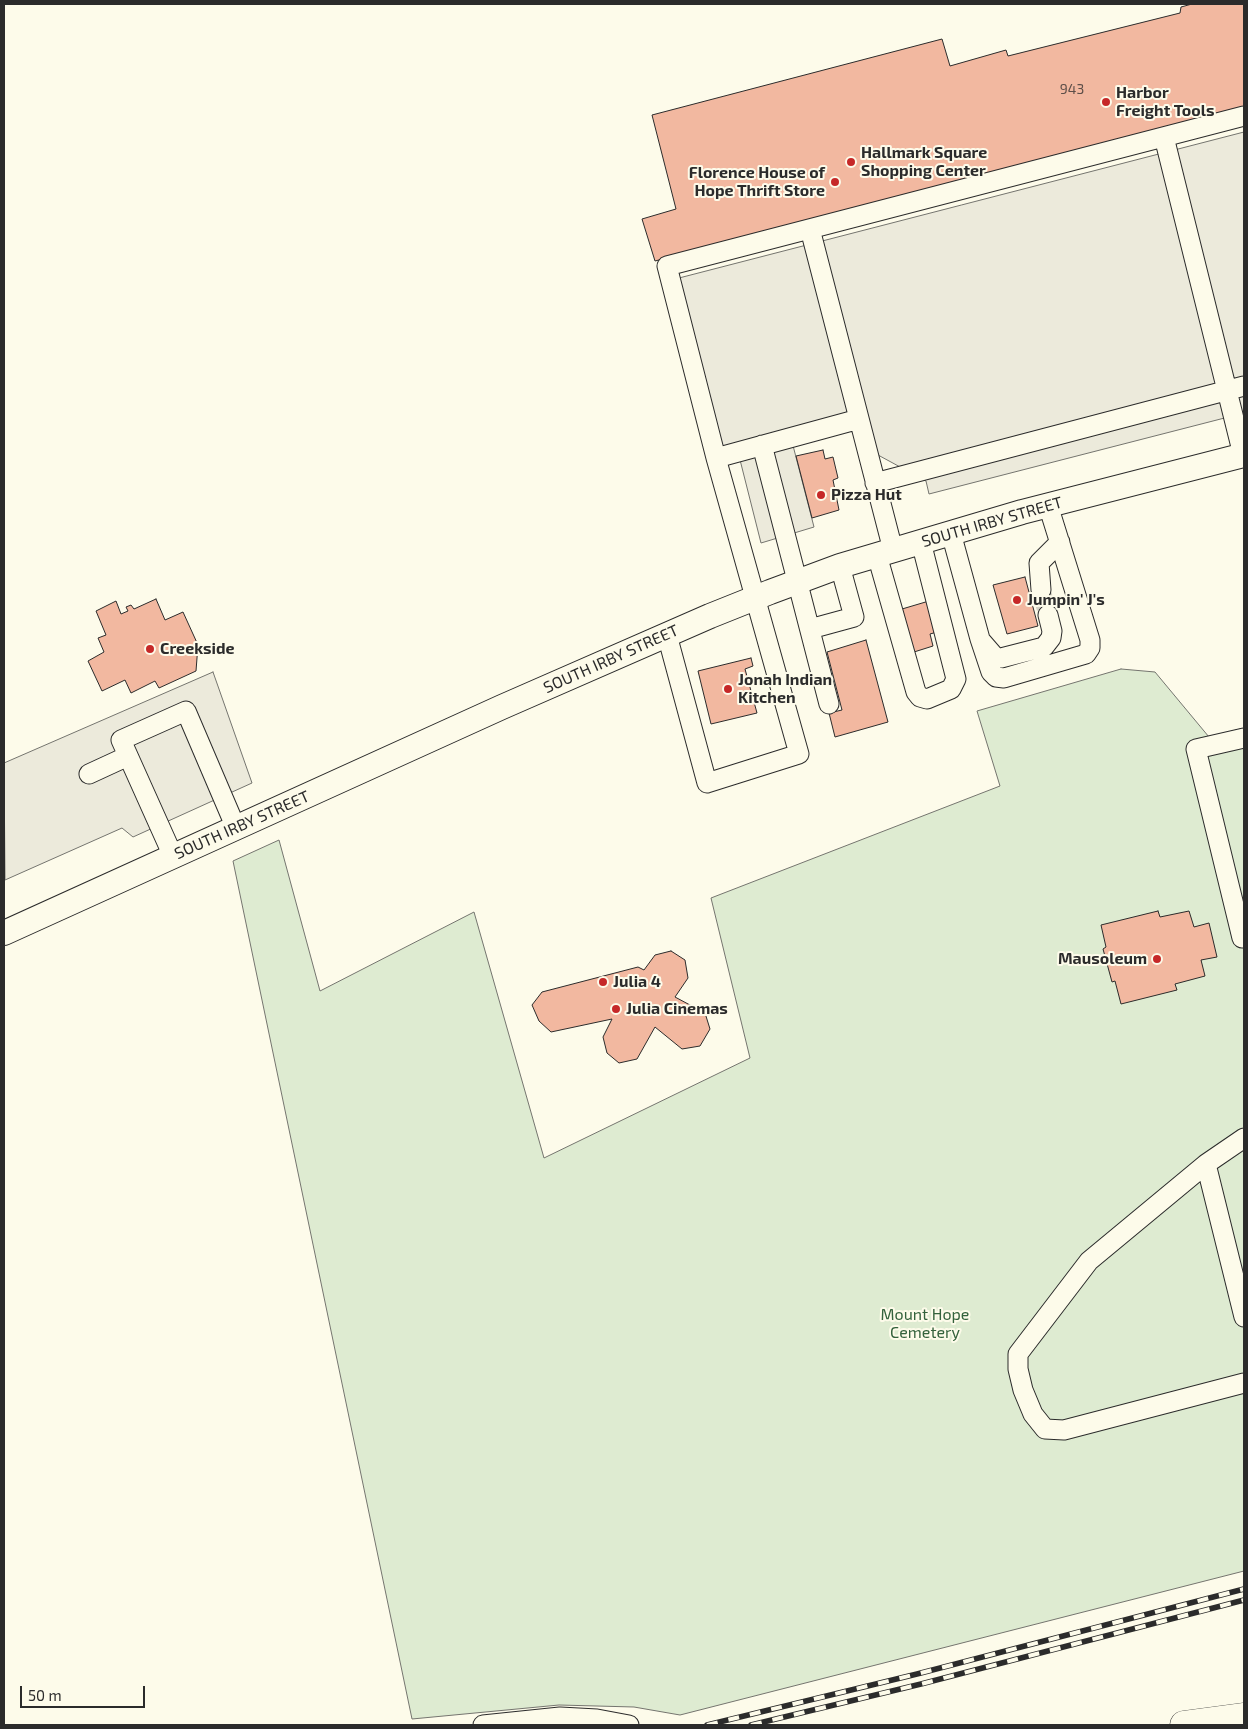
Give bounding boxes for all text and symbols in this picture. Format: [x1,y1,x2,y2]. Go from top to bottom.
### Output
house number: 943 [1060,81,1084,97]
place label: Harbor Freight Tools [1116,83,1214,121]
marker: Harbor Freight Tools [1100,96,1112,108]
place label: Hallmark Square Shopping Center [861,143,987,181]
marker: Hallmark Square Shopping Center [845,156,857,168]
place label: Florence House of Hope Thrift Store [689,163,825,201]
marker: Florence House of Hope Thrift Store [829,176,841,188]
place label: Pizza Hut [831,485,902,505]
marker: Pizza Hut [815,489,827,501]
street label: SOUTH IRBY STREET [919,493,1065,551]
place label: Jumpin' J's [1027,590,1105,610]
marker: Jumpin' J's [1011,594,1023,606]
street label: SOUTH IRBY STREET [541,621,681,697]
place label: Creekside [160,639,235,659]
marker: Creekside [144,643,156,655]
place label: Jonah Indian Kitchen [738,670,832,708]
marker: Jonah Indian Kitchen [722,683,734,695]
street label: SOUTH IRBY STREET [172,787,312,863]
place label: Mausoleum [1058,949,1147,969]
marker: Mausoleum [1151,953,1163,965]
place label: Julia 4 [613,972,661,992]
marker: Julia 4 [597,976,609,988]
place label: Julia Cinemas [626,999,728,1019]
marker: Julia Cinemas [610,1003,622,1015]
park label: Mount Hope Cemetery [881,1305,969,1343]
scale bar [22,1676,148,1708]
text: 50 m [28,1686,62,1704]

